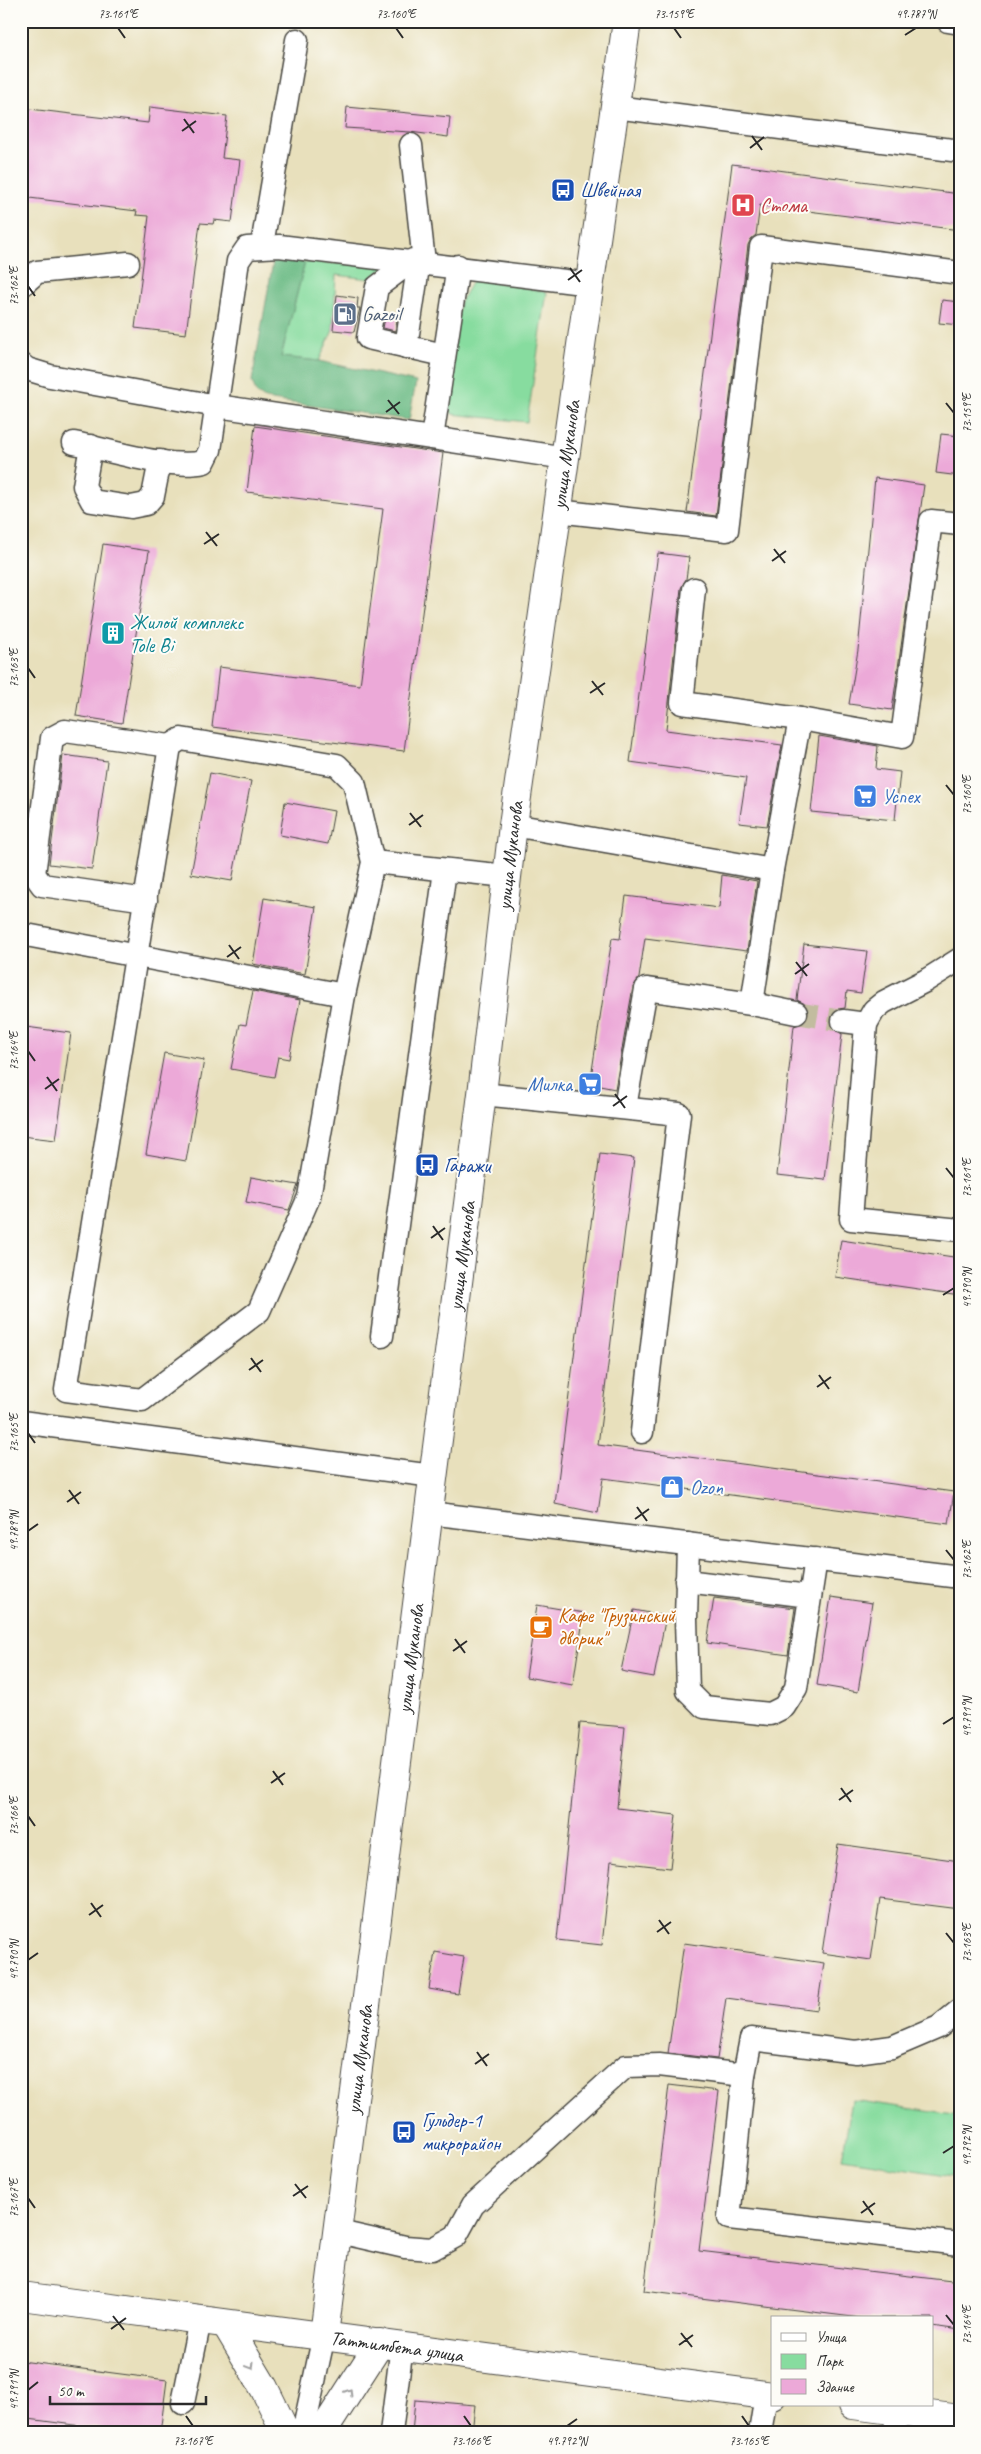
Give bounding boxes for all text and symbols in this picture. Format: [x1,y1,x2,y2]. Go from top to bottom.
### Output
text: 73.161°E [98,6,139,22]
text: 73.160°E [376,6,417,22]
text: 73.159°E [654,6,695,22]
text: 49.787°N [896,6,938,22]
bus stop icon: Швейная [550,177,576,203]
place label: Швейная [580,178,642,203]
hospital icon: Стома [730,192,756,218]
place label: Стома [760,193,809,218]
text: 73.162°E [6,265,22,306]
fuel station icon: Gazoil [332,301,358,327]
place label: Gazoil [362,302,405,327]
text: 73.159°E [959,392,975,433]
street label: улица Муканова [546,397,586,512]
place label: Жилой комплекс Tole Bi [130,610,244,658]
building icon: Жилой комплекс Tole Bi [100,620,126,646]
text: 73.163°E [6,647,22,688]
text: 73.160°E [959,774,975,815]
supermarket icon: Успех [852,783,878,809]
place label: Успех [882,784,922,809]
street label: улица Муканова [491,798,529,912]
text: 73.164°E [6,1030,22,1071]
supermarket icon: Милка [577,1071,603,1097]
place label: Милка [527,1072,574,1097]
bus stop icon: Гаражи [414,1152,440,1178]
place label: Гаражи [444,1153,492,1178]
text: 73.161°E [959,1157,975,1198]
street label: улица Муканова [442,1199,481,1313]
text: 49.790°N [959,1266,975,1308]
text: 73.165°E [6,1412,22,1453]
shop icon: Ozon [659,1474,685,1500]
place label: Ozon [690,1475,724,1500]
text: 49.789°N [6,1509,22,1551]
text: 73.162°E [959,1539,975,1580]
street label: улица Муканова [391,1601,430,1715]
place label: Кафе "Грузинский дворик" [558,1603,677,1651]
cafe icon: Кафе "Грузинский дворик" [528,1614,554,1640]
text: 49.791°N [959,1695,975,1737]
text: 73.166°E [6,1795,22,1836]
text: 73.163°E [959,1922,975,1963]
text: 49.790°N [6,1938,22,1980]
street label: улица Муканова [340,2002,379,2116]
place label: Гульдер-1 микрорайон [422,2108,502,2156]
bus stop icon: Гульдер-1 микрорайон [391,2119,417,2145]
text: 49.792°N [959,2124,975,2166]
text: 73.167°E [6,2177,22,2218]
text: 73.164°E [959,2304,975,2345]
legend [771,2316,934,2406]
street label: Таттимбета улица [329,2325,466,2368]
text: Улица [816,2328,847,2347]
text: Парк [816,2352,844,2371]
one-way arrow [244,2361,254,2370]
text: 49.791°N [6,2368,22,2410]
scale bar [50,2374,206,2406]
text: Здание [816,2378,855,2397]
text: 50 m [58,2382,85,2401]
one-way arrow [342,2389,352,2398]
text: 73.167°E [173,2433,214,2449]
text: 73.166°E [451,2433,492,2449]
text: 49.792°N [547,2433,589,2449]
text: 73.165°E [729,2433,770,2449]

